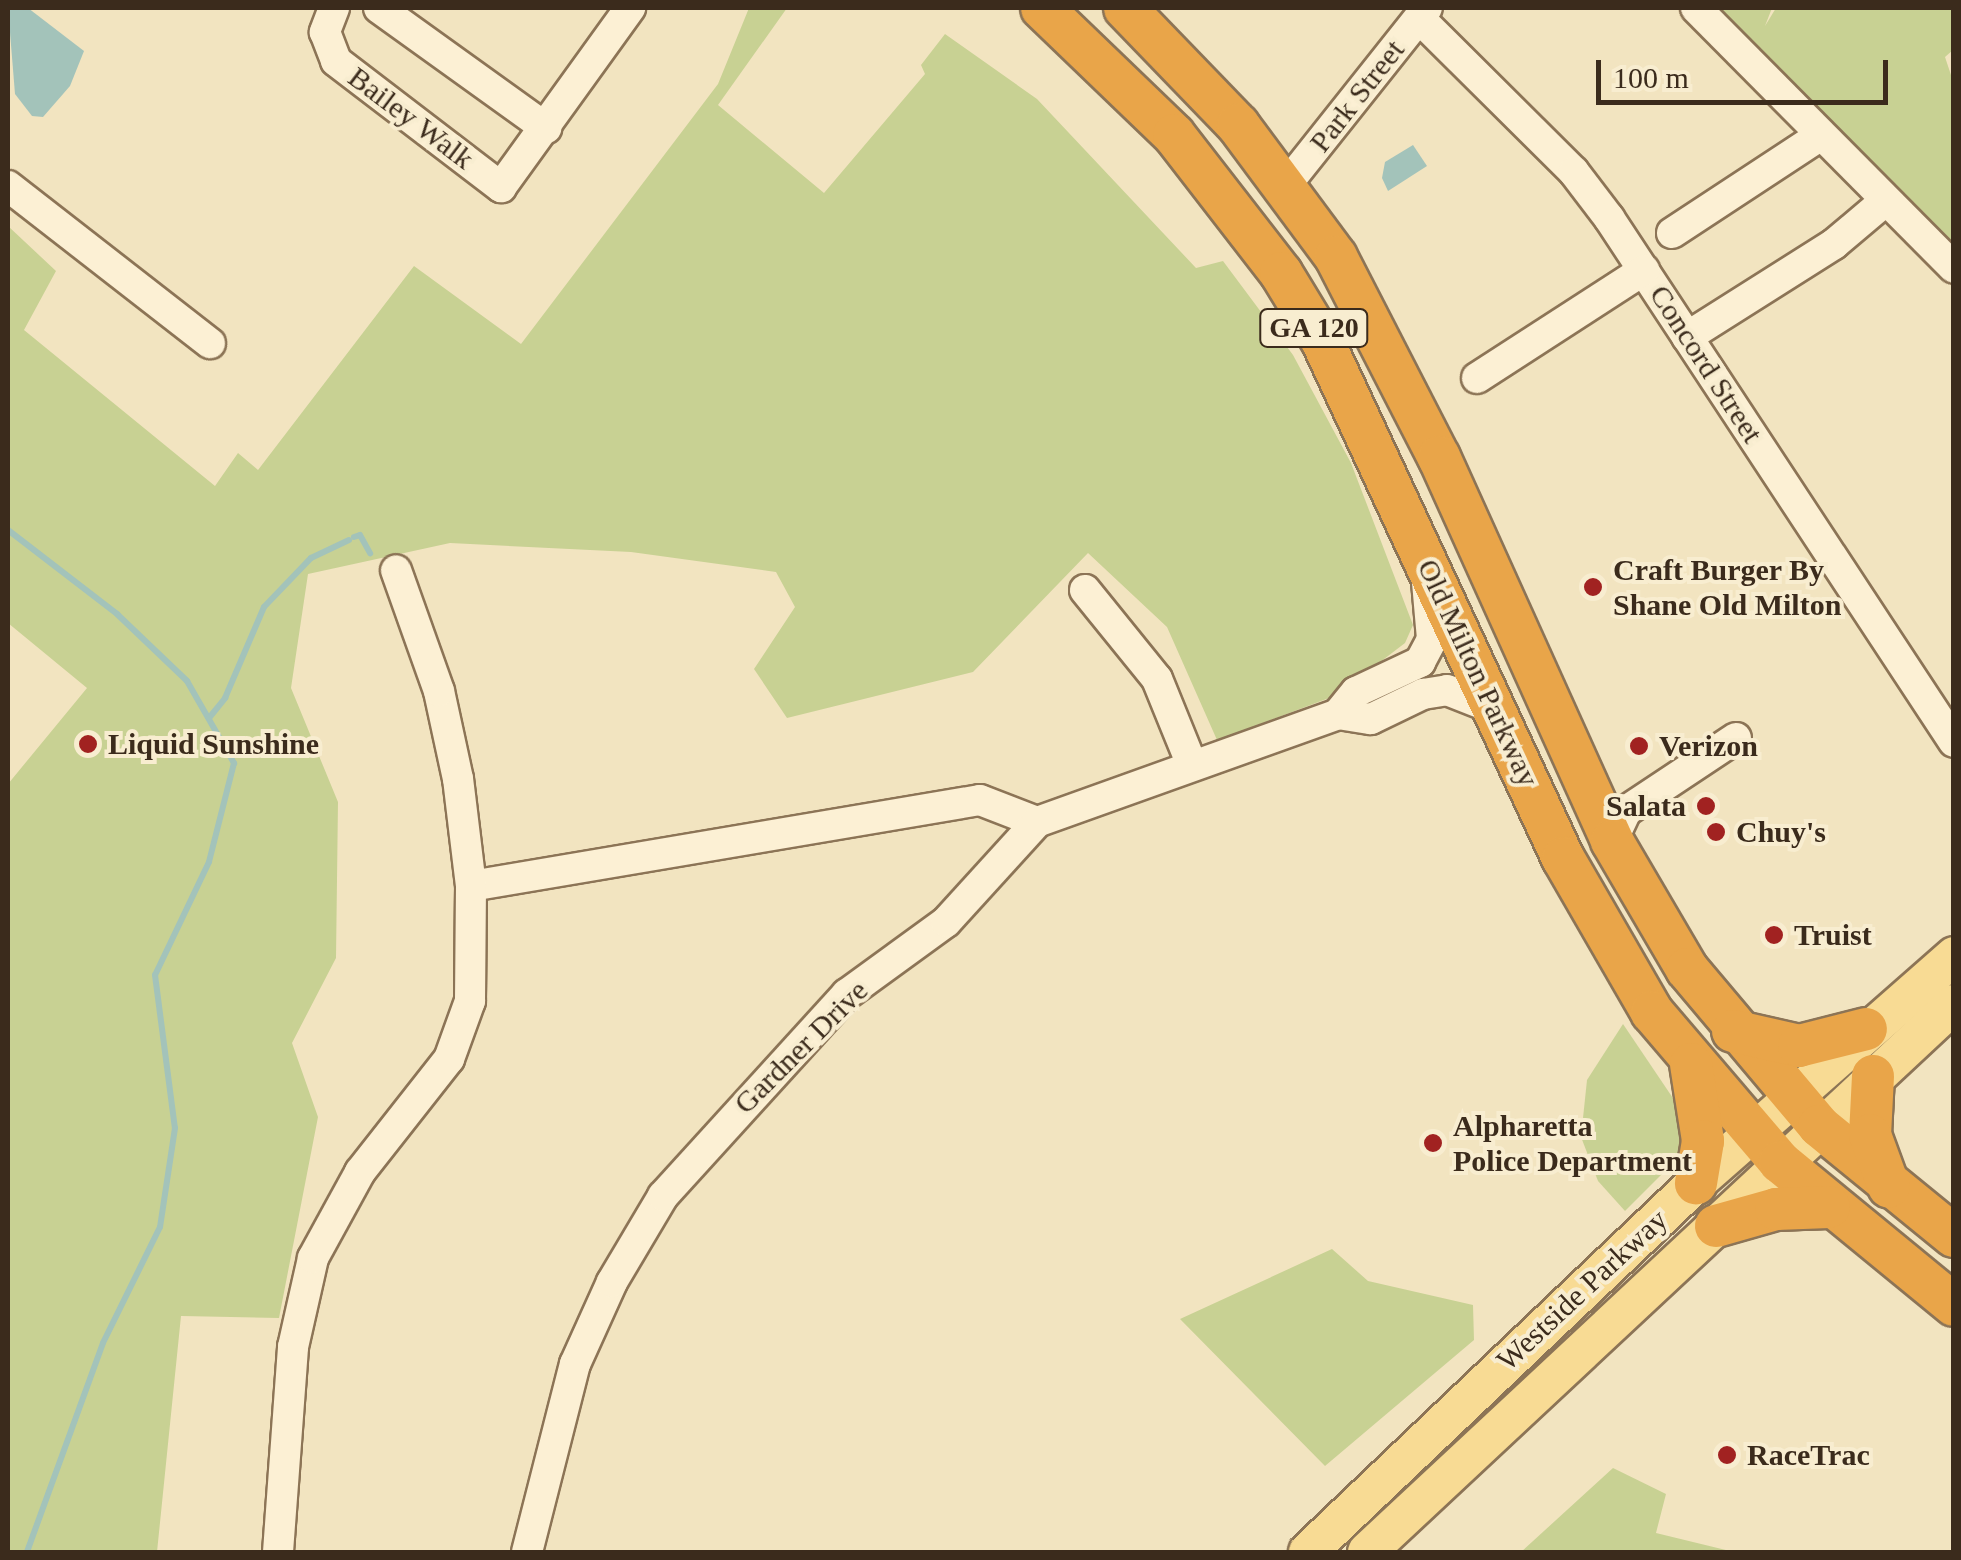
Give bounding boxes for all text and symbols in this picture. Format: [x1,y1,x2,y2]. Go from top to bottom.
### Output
street label: Park Street [1302,33,1412,159]
scale bar [1601,40,1894,102]
street label: Bailey Walk [341,59,481,177]
text: 100 m [1613,61,1689,94]
street label: Concord Street [1642,278,1770,450]
road number: GA 120 [1256,305,1372,351]
place label: Craft Burger By Shane Old Milton [1613,552,1841,622]
street label: Old Milton Parkway [1410,554,1546,792]
marker: Craft Burger By Shane Old Milton [1582,576,1604,598]
place label: Liquid Sunshine [108,726,319,762]
place label: Verizon [1659,728,1758,764]
marker: Liquid Sunshine [77,733,99,755]
marker: Verizon [1628,735,1650,757]
place label: Salata [1606,788,1686,824]
marker: Salata [1695,795,1717,817]
place label: Chuy's [1736,814,1826,850]
marker: Chuy's [1705,821,1727,843]
place label: Truist [1794,917,1872,953]
marker: Truist [1763,924,1785,946]
street label: Gardner Drive [727,973,875,1121]
place label: Alpharetta Police Department [1453,1108,1692,1178]
marker: Alpharetta Police Department [1422,1132,1444,1154]
street label: Westside Parkway [1489,1202,1675,1378]
place label: RaceTrac [1747,1437,1870,1473]
marker: RaceTrac [1716,1444,1738,1466]

